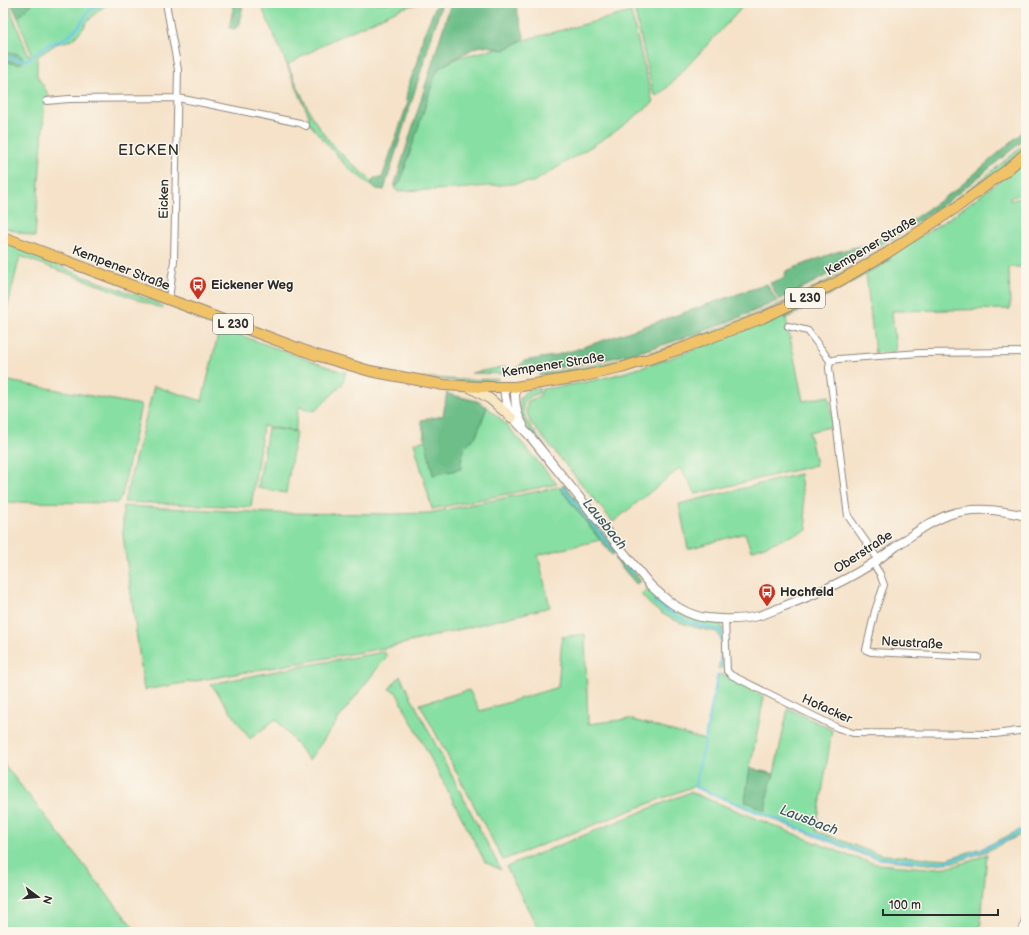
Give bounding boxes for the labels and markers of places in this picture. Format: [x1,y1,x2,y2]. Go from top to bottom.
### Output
bus stop icon: Eickener Weg [188,275,208,300]
place label: Eickener Weg [211,277,293,293]
bus stop icon: Hochfeld [757,582,777,607]
place label: Hochfeld [780,584,834,600]

